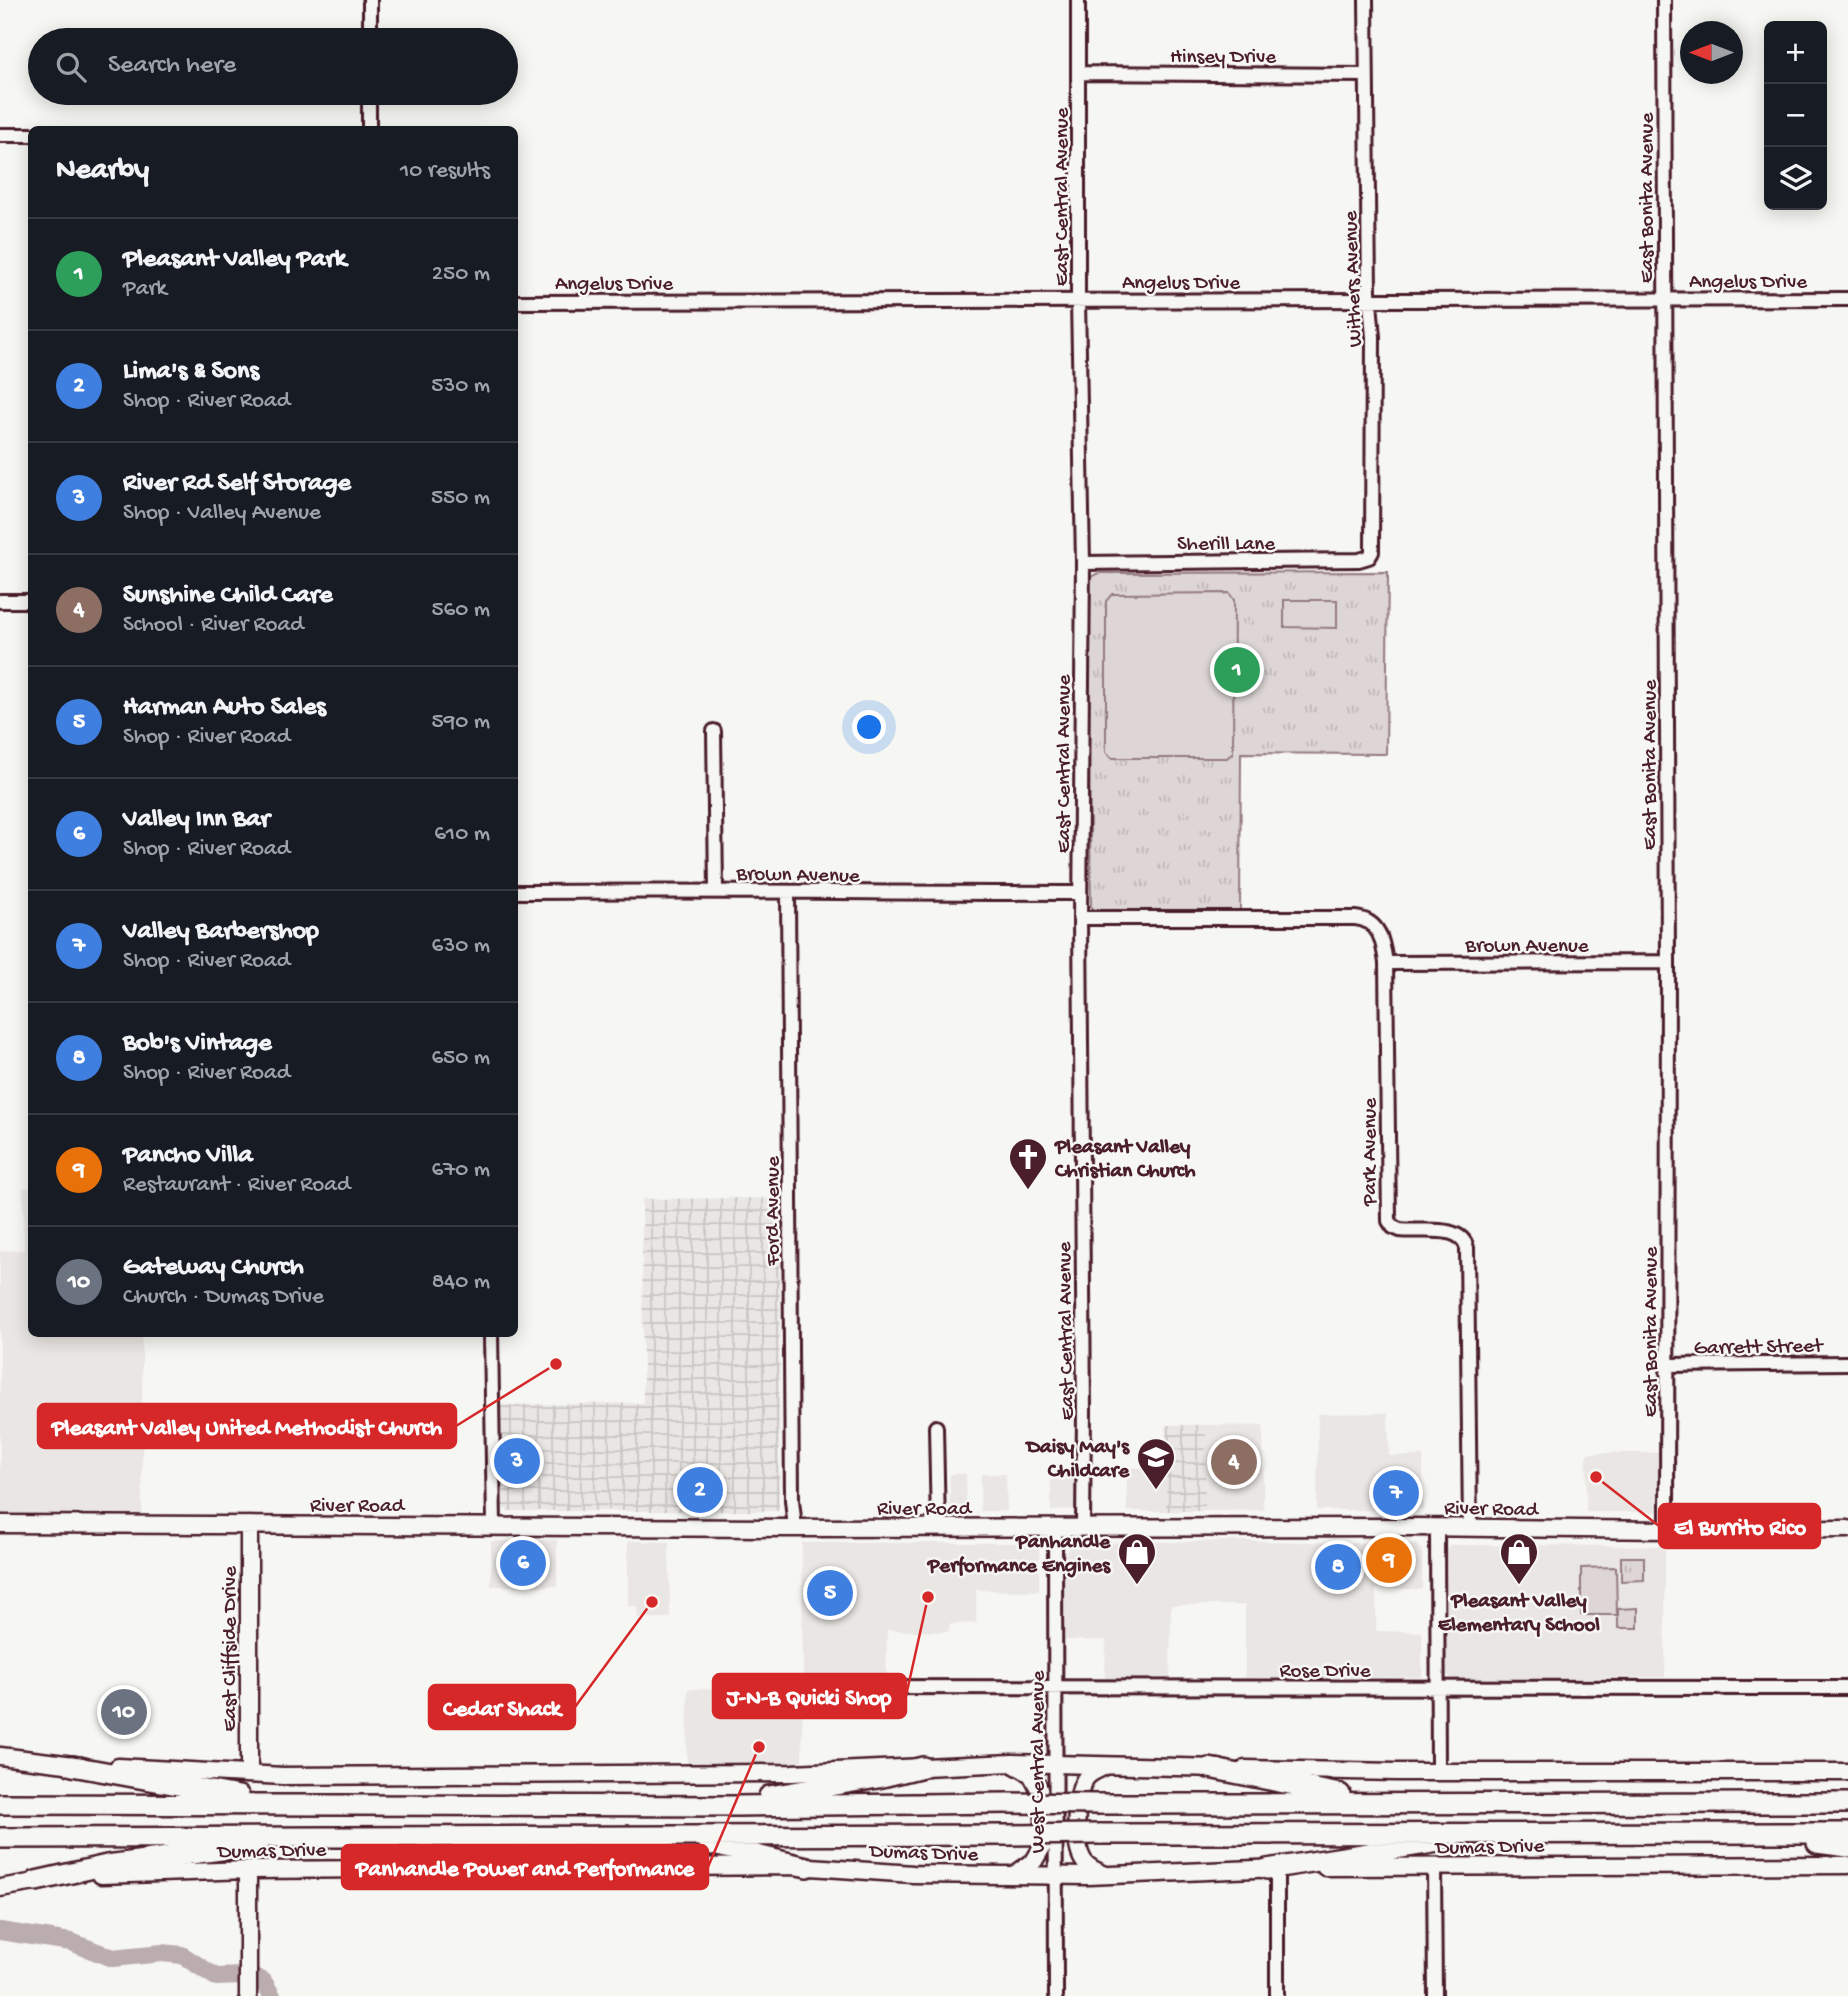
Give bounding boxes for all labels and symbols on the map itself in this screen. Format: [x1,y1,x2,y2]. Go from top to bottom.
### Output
north arrow [1680,21,1743,84]
street label: Hinsey Drive [1170,46,1277,71]
street label: East Central Avenue [1051,107,1076,286]
street label: East Bonita Avenue [1636,112,1661,283]
street label: Withers Avenue [1340,209,1369,347]
street label: Angelus Drive [1689,271,1808,296]
street label: Angelus Drive [1122,272,1241,297]
street label: Angelus Drive [555,273,674,298]
street label: Sherill Lane [1177,533,1276,558]
pin: 1 [1214,644,1260,696]
street label: East Central Avenue [1053,674,1078,853]
street label: East Bonita Avenue [1639,679,1664,850]
your location [852,710,886,744]
street label: Brown Avenue [735,863,861,890]
street label: Brown Avenue [1464,935,1590,960]
street label: Park Avenue [1359,1097,1384,1207]
church icon: Pleasant Valley Christian Church [1007,1136,1049,1191]
place label: Pleasant Valley Christian Church [1054,1136,1196,1185]
street label: Ford Avenue [762,1155,787,1267]
street label: East Central Avenue [1053,1240,1082,1420]
street label: East Bonita Avenue [1640,1246,1665,1417]
street label: Garrett Street [1693,1335,1825,1362]
callout: Pleasant Valley United Methodist Church [38,1404,456,1448]
text: Pleasant Valley United Methodist Church [50,1416,443,1443]
pin: 3 [494,1435,540,1487]
place label: Daisy May's Childcare [1024,1436,1130,1485]
school or university icon: Daisy May's Childcare [1135,1436,1177,1491]
pin: 4 [1211,1436,1257,1488]
pin: 2 [677,1464,723,1516]
pin: 7 [1373,1467,1419,1519]
street label: River Road [310,1495,406,1520]
street label: River Road [1444,1497,1540,1524]
street label: River Road [877,1498,973,1523]
callout: El Burrito Rico [1659,1504,1820,1548]
text: El Burrito Rico [1674,1516,1806,1543]
place label: Panhandle Performance Engines [927,1531,1111,1580]
shop icon: Panhandle Performance Engines [1116,1531,1158,1586]
shop icon: Pleasant Valley Elementary School [1498,1531,1540,1586]
pin: 9 [1366,1534,1412,1586]
pin: 6 [500,1537,546,1589]
pin: 8 [1315,1541,1361,1593]
street label: East Cliffside Drive [219,1565,244,1732]
pin: 5 [807,1567,853,1619]
place label: Pleasant Valley Elementary School [1438,1590,1600,1639]
street label: Rose Drive [1279,1660,1372,1685]
street label: West Central Avenue [1027,1670,1052,1853]
callout: J-N-B Quicki Shop [713,1674,906,1718]
callout: Cedar Shack [429,1685,575,1729]
pin: 10 [101,1686,147,1738]
text: J-N-B Quicki Shop [726,1686,892,1713]
text: Cedar Shack [443,1697,564,1724]
street label: Dumas Drive [1434,1835,1546,1862]
street label: Dumas Drive [216,1839,328,1866]
street label: Dumas Drive [867,1840,980,1869]
callout: Panhandle Power and Performance [342,1845,708,1889]
text: Panhandle Power and Performance [354,1857,695,1884]

